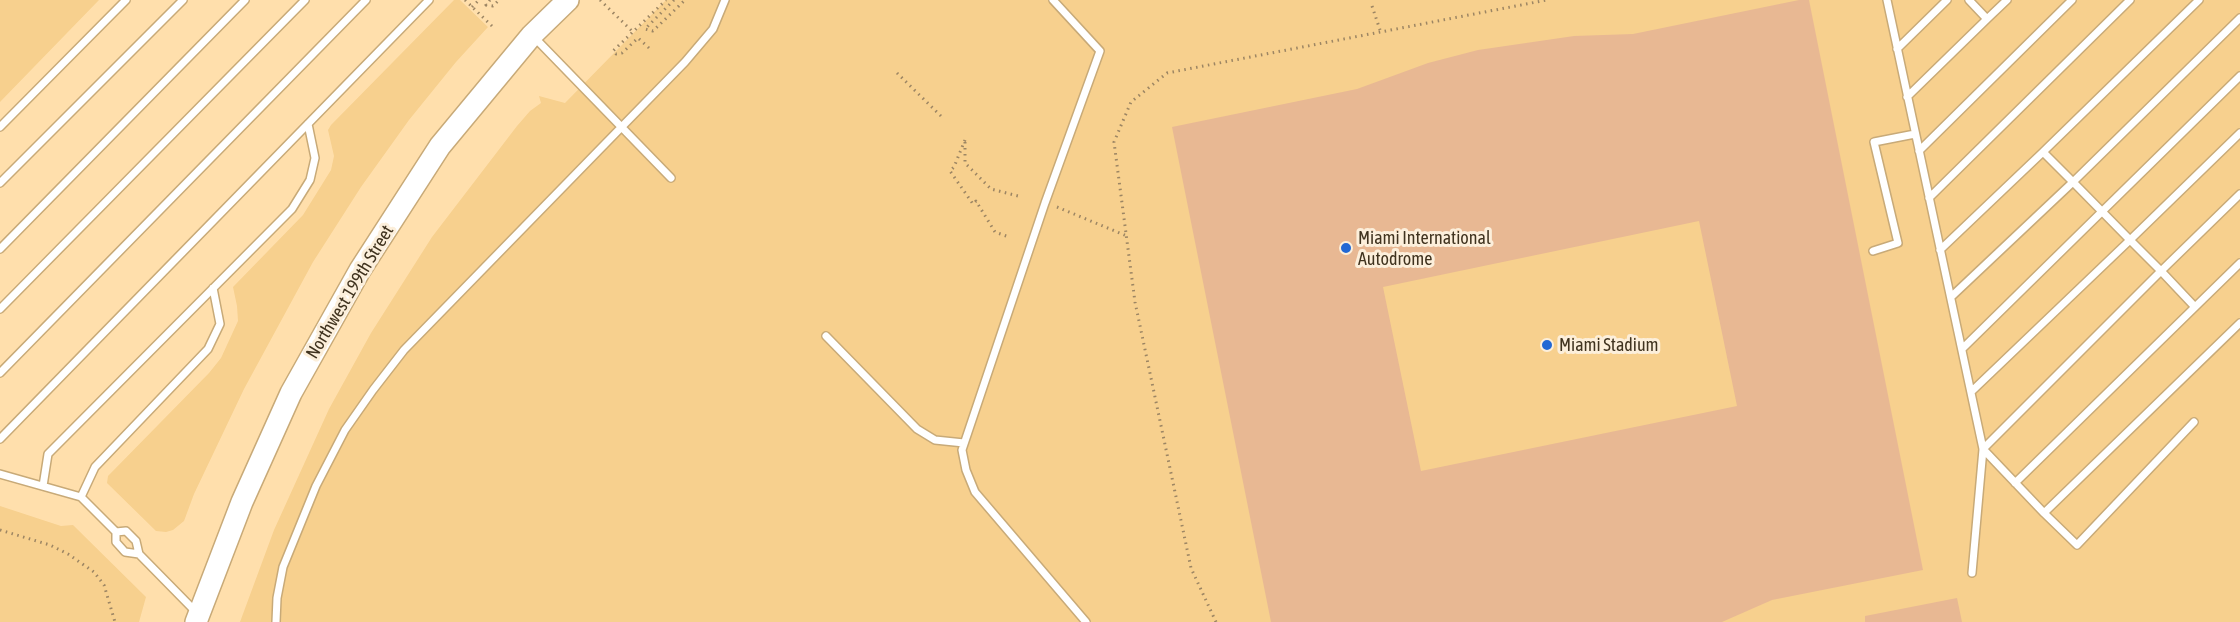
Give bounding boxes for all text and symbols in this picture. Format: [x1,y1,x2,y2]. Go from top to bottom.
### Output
street label: Northwest 199th Street [302,221,398,363]
place label: Miami International Autodrome [1358,227,1491,270]
marker: Miami International Autodrome [1339,241,1353,255]
place label: Miami Stadium [1559,334,1659,356]
marker: Miami Stadium [1540,338,1554,352]

